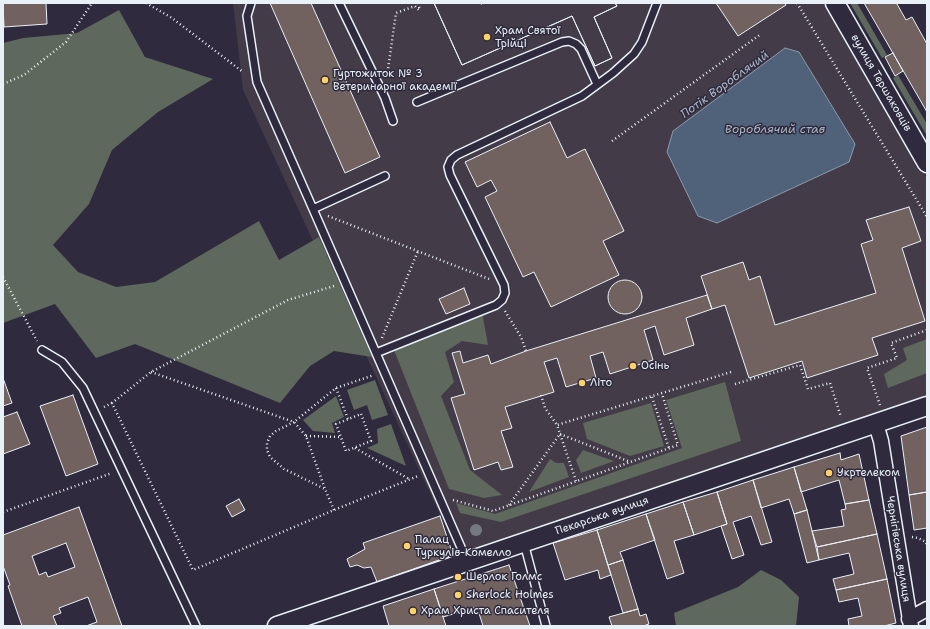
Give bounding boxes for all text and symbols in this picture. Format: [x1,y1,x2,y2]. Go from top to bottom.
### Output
place label: Храм Святої Трійці [495,24,560,50]
marker: Храм Святої Трійці [482,32,492,42]
street label: вулиця Тершаковців [848,32,914,134]
water label: Потік Вороблячий [678,48,772,122]
place label: Гуртожиток № 3 Ветеринарної академії [333,67,457,93]
marker: Гуртожиток № 3 Ветеринарної академії [320,75,330,85]
water label: Вороблячий став [725,123,825,137]
place label: Осінь [641,359,669,373]
marker: Осінь [628,361,638,371]
place label: Літо [590,376,612,390]
marker: Літо [577,378,587,388]
place label: Укртелеком [837,466,900,480]
marker: Укртелеком [824,468,834,478]
street label: Пекарська вулиця [554,494,650,538]
street label: Чернігівська вулиця [883,495,913,603]
place label: Палац Туркулів-Комелло [415,533,512,559]
marker: Палац Туркулів-Комелло [402,541,412,551]
place label: Шерлок Голмс [466,570,542,584]
marker: Шерлок Голмс [453,572,463,582]
place label: Sherlock Holmes [466,588,554,602]
marker: Sherlock Holmes [453,590,463,600]
place label: Храм Христа Спасителя [421,604,549,618]
marker: Храм Христа Спасителя [408,606,418,616]

